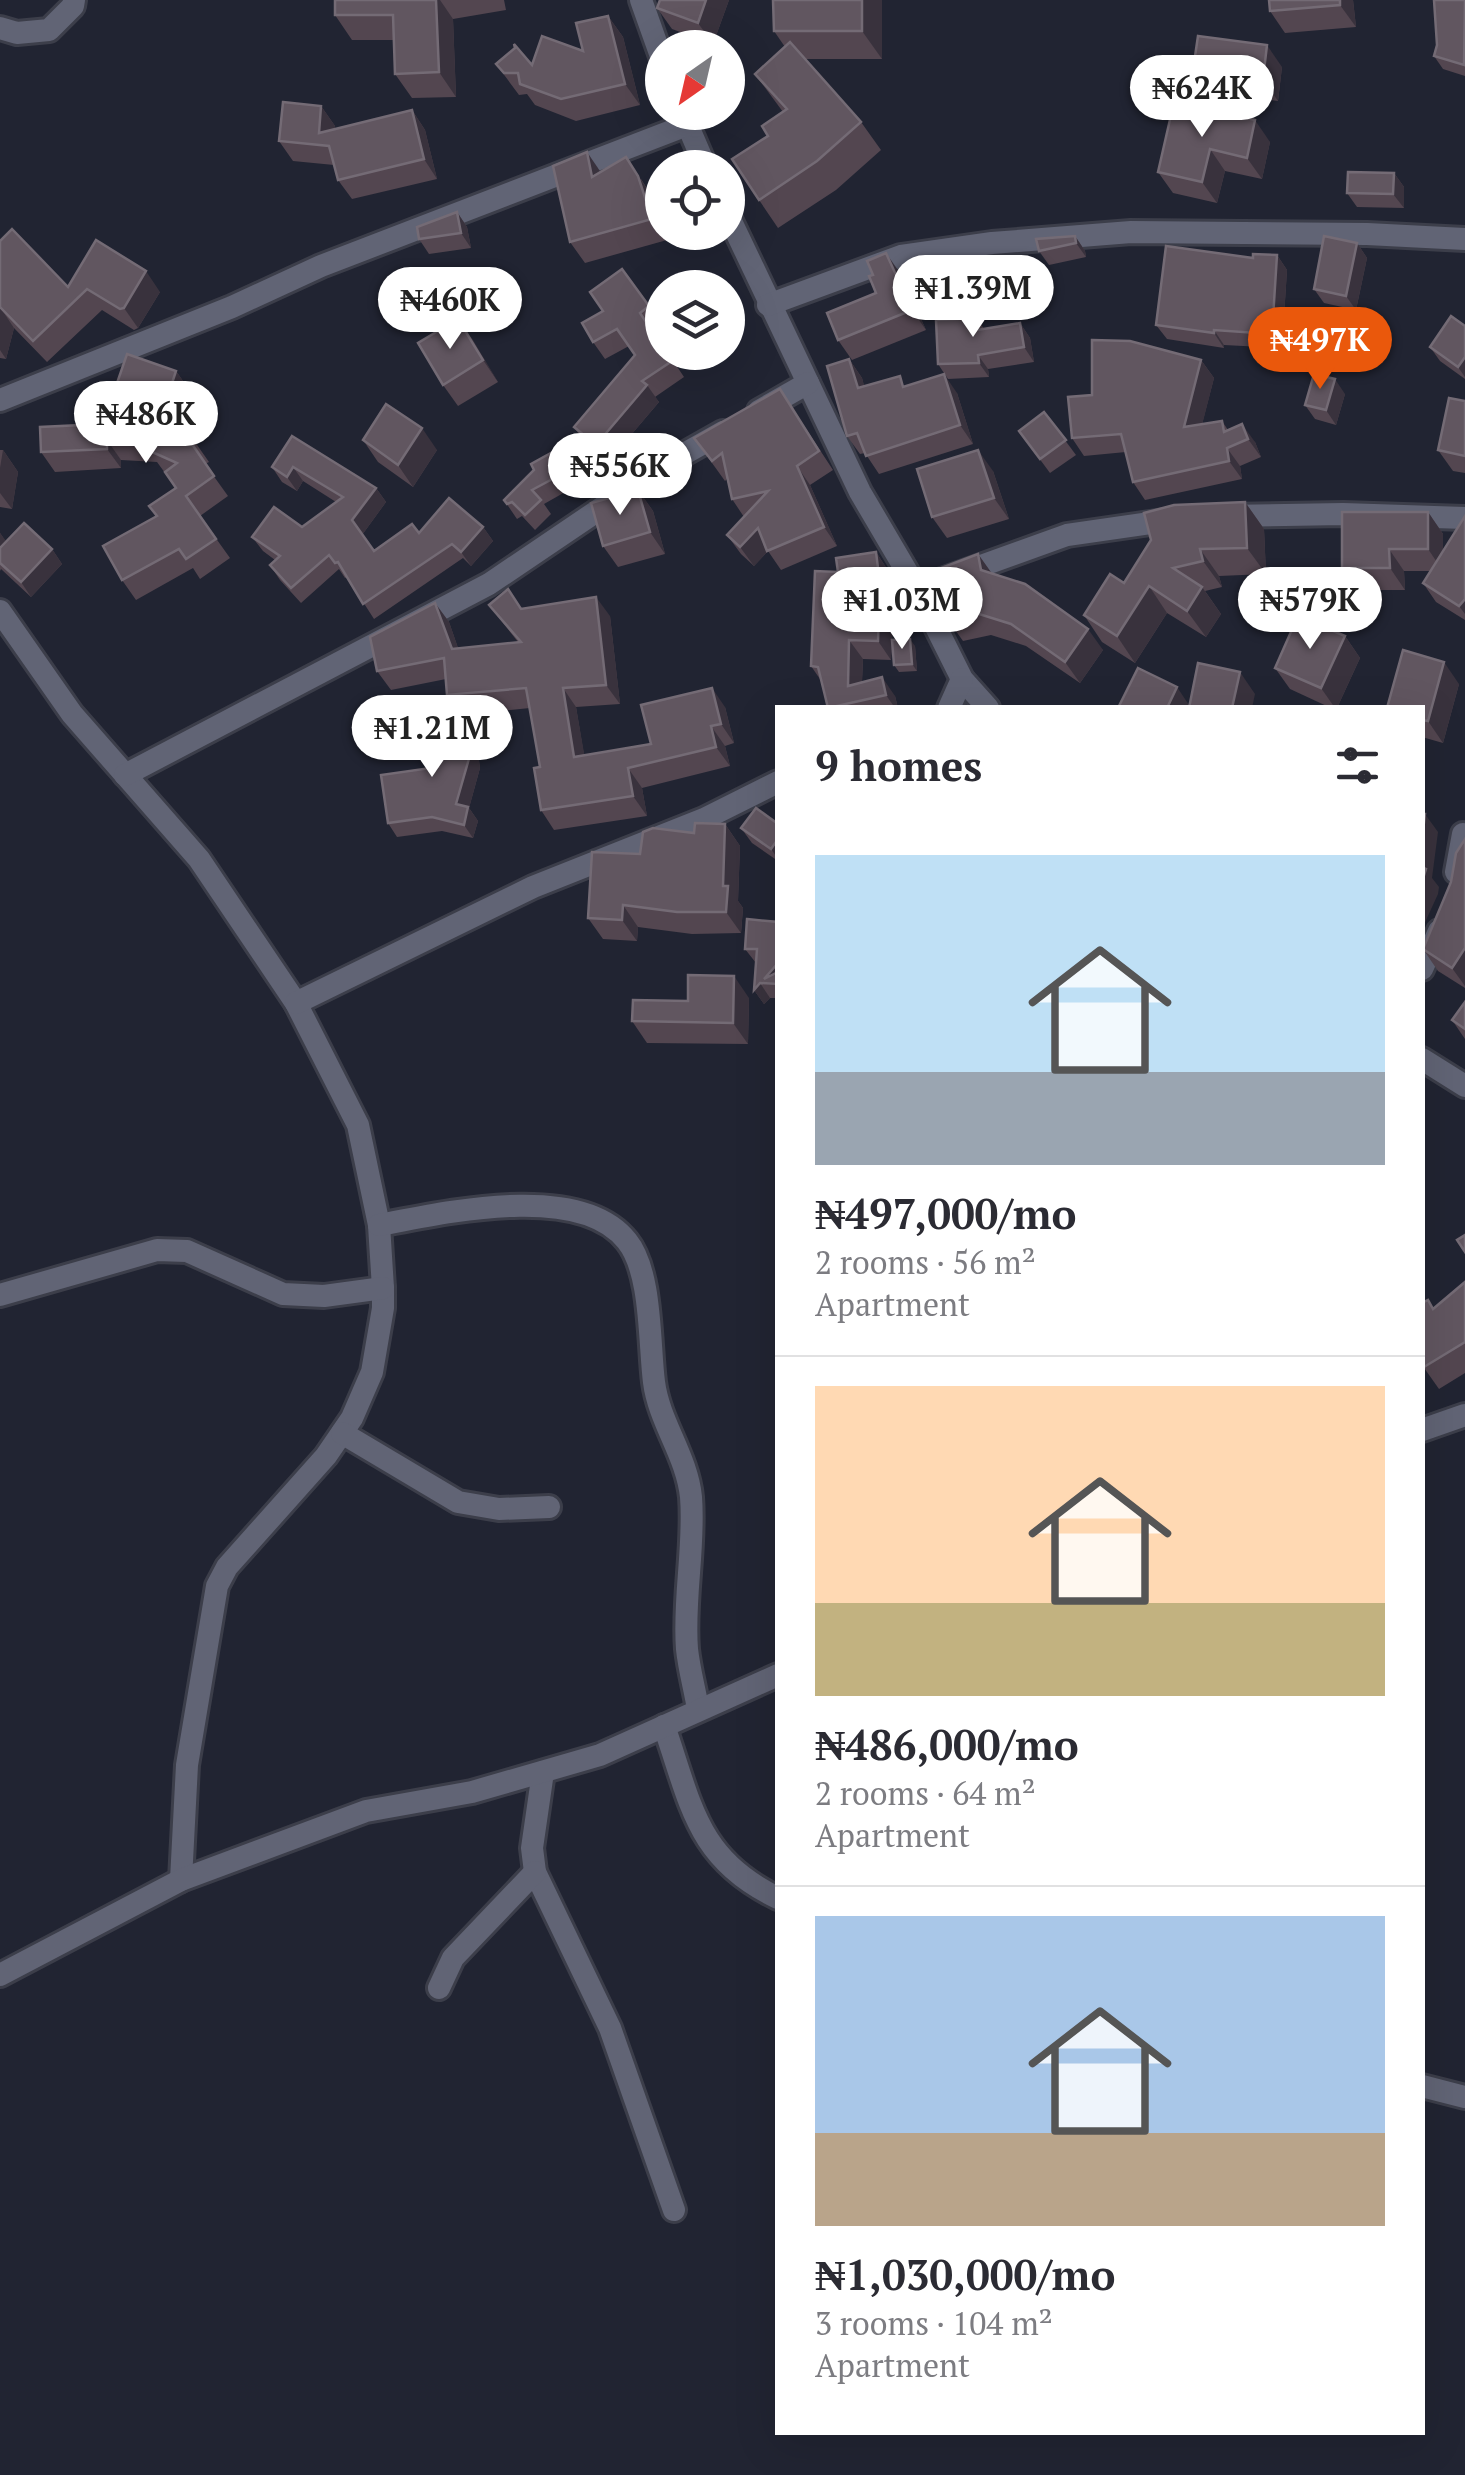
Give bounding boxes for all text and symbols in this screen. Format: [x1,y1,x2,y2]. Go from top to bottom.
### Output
north arrow [645,30,745,130]
map controls [645,30,745,370]
pin: ₦624K [1132,55,1272,140]
text: ₦624K [1152,66,1252,108]
button: locate [645,150,745,250]
pin: ₦1.39M [892,255,1054,340]
text: ₦1.39M [915,266,1031,308]
pin: ₦460K [380,267,520,352]
button: layers [645,270,745,370]
text: ₦460K [400,278,500,320]
pin: ₦497K [1250,307,1390,392]
text: ₦497K [1270,318,1370,360]
pin: ₦486K [76,381,216,466]
text: ₦486K [96,392,196,434]
pin: ₦556K [550,433,690,518]
text: ₦556K [570,444,670,486]
pin: ₦1.03M [821,567,983,652]
pin: ₦579K [1240,567,1380,652]
text: ₦1.03M [844,578,960,620]
text: ₦579K [1260,578,1360,620]
pin: ₦1.21M [351,695,513,780]
text: ₦1.21M [374,706,490,748]
text: 9 homes [815,737,982,793]
icon: filters [1330,738,1385,793]
icon: home [1010,920,1190,1100]
text: ₦497,000/mo [815,1185,1077,1241]
text: 2 rooms · 56 m² [815,1241,1036,1283]
text: Apartment [815,1283,970,1325]
icon: home [1010,1451,1190,1631]
text: ₦486,000/mo [815,1716,1079,1772]
text: 2 rooms · 64 m² [815,1772,1036,1814]
text: Apartment [815,1814,970,1856]
icon: home [1010,1981,1190,2161]
text: ₦1,030,000/mo [815,2246,1115,2302]
text: 3 rooms · 104 m² [815,2302,1053,2344]
text: Apartment [815,2344,970,2386]

